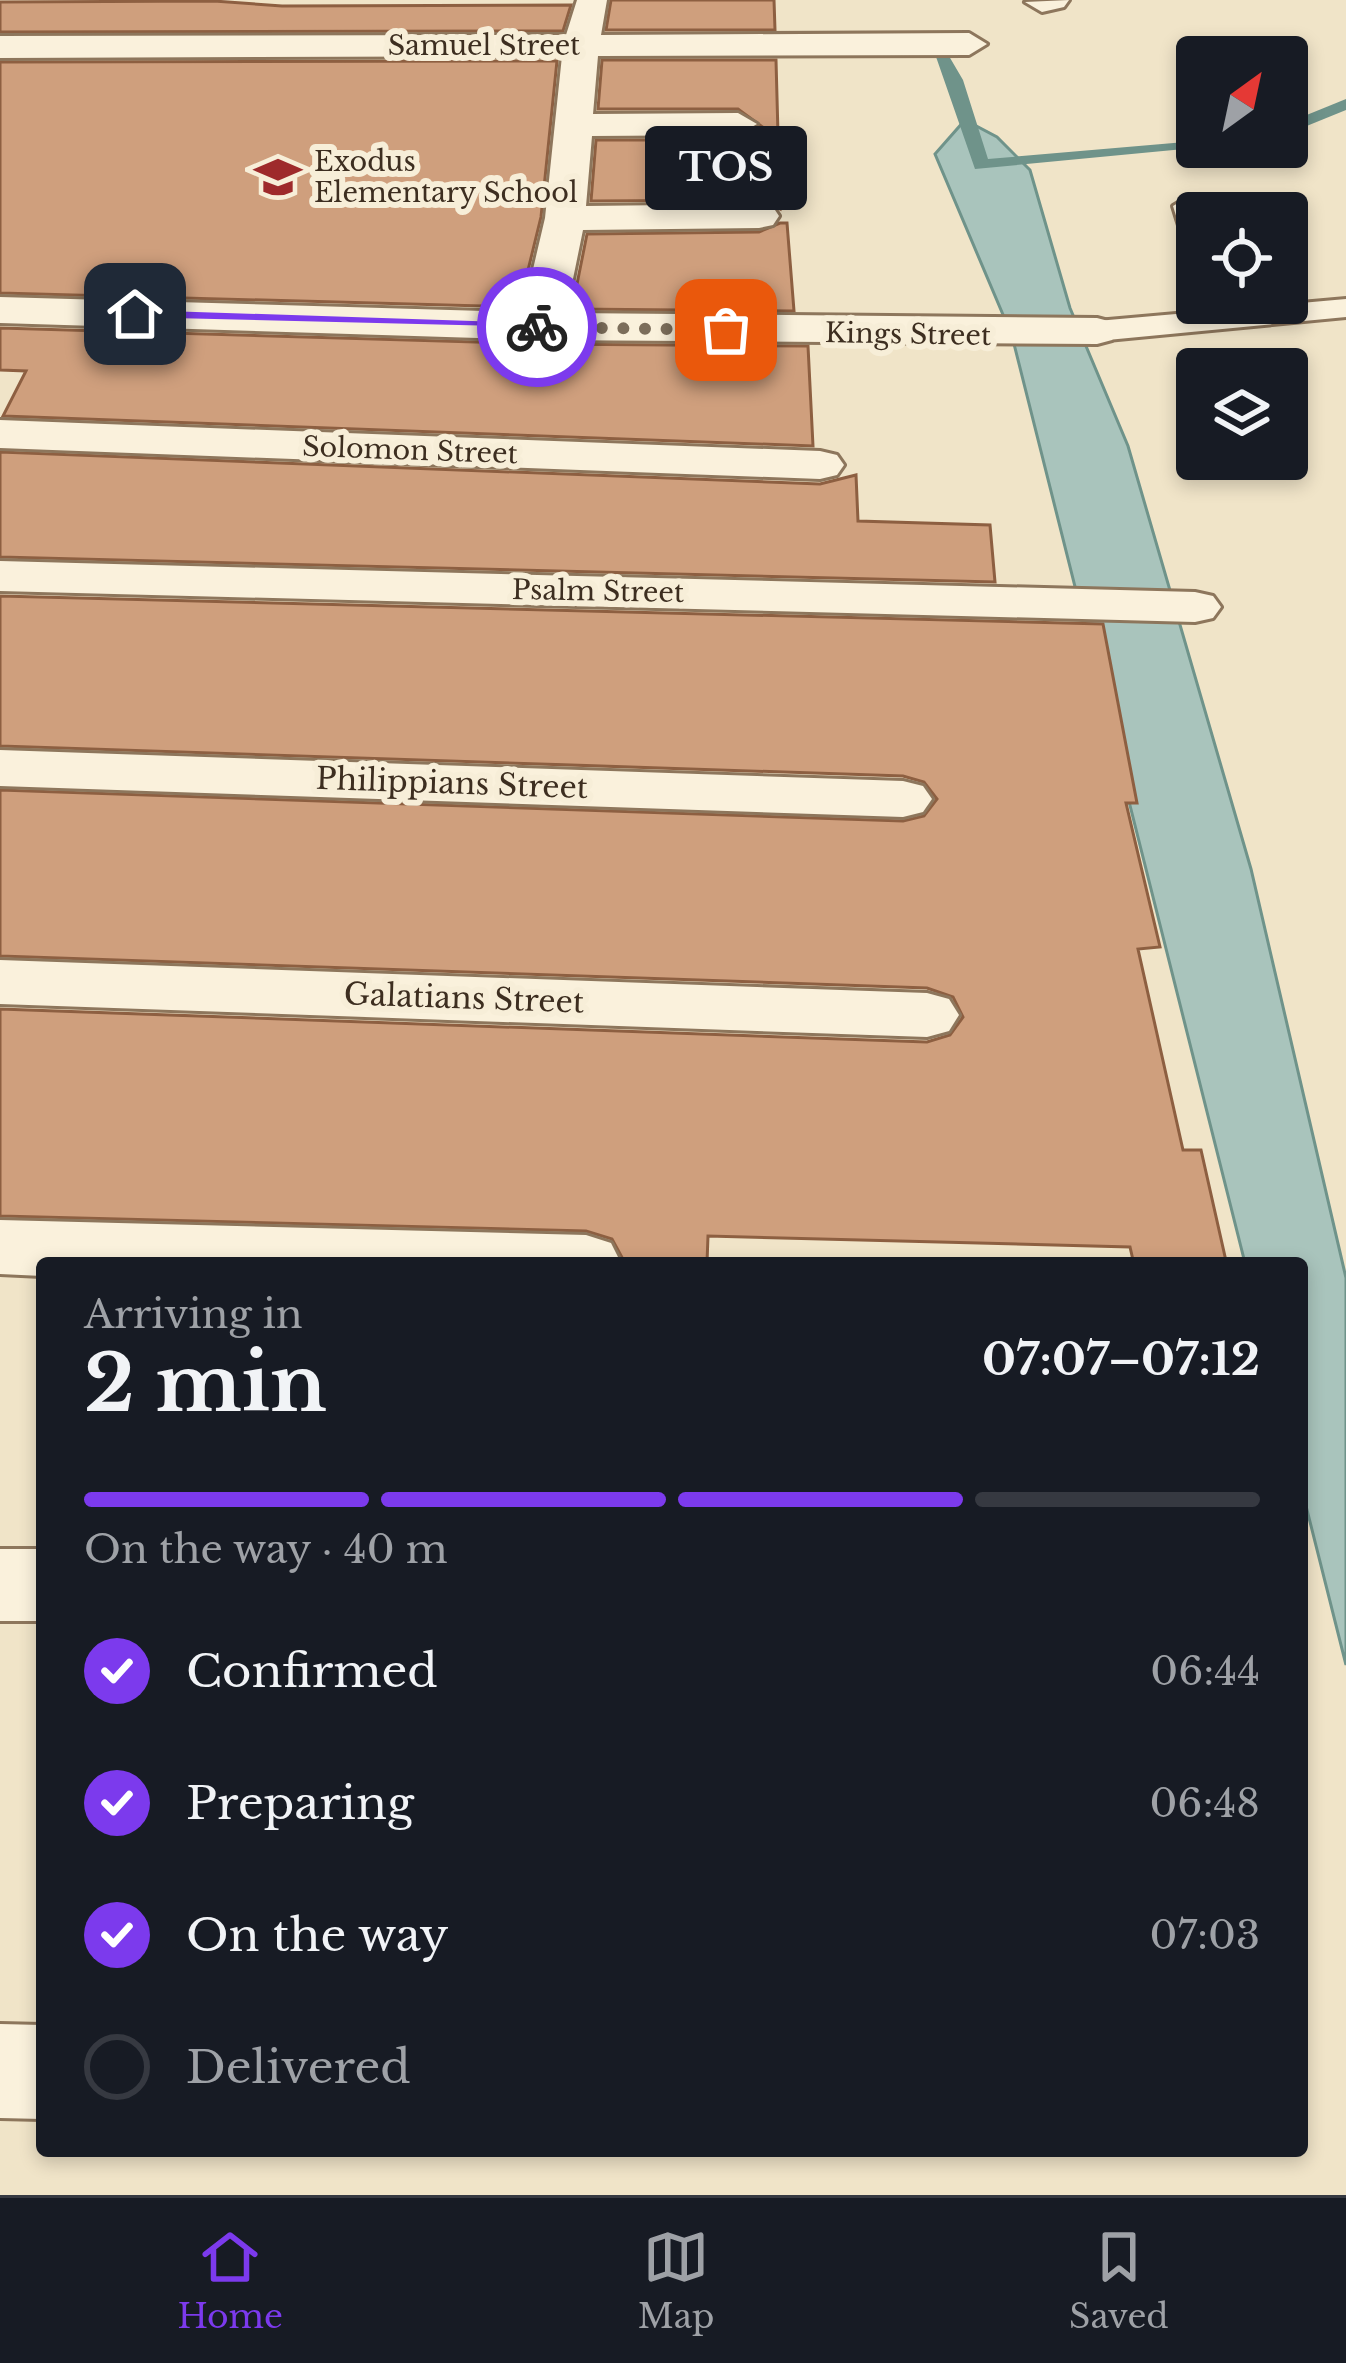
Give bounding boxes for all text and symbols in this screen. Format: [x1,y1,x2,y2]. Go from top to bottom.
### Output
street label: Samuel Street [388,29,580,62]
north arrow [1176,36,1308,168]
map controls [1176,36,1308,480]
callout: TOS [645,126,807,210]
text: TOS [679,143,773,192]
place label: Exodus Elementary School [314,145,578,209]
school or university icon: Exodus Elementary School [253,152,303,202]
button: locate [1176,192,1308,324]
pin [84,263,186,365]
courier [477,267,597,387]
pin [675,279,777,381]
icon: home [102,281,168,347]
icon: bike [504,294,570,360]
icon: bag [693,297,759,363]
street label: Kings Street [825,316,991,352]
button: layers [1176,348,1308,480]
street label: Solomon Street [302,430,518,470]
street label: Psalm Street [512,573,684,609]
street label: Philippians Street [315,760,589,806]
street label: Galatians Street [343,975,585,1021]
text: Arriving in [84,1290,303,1339]
text: 07:07–07:12 [982,1331,1260,1387]
text: 2 min [84,1335,327,1432]
text: On the way · 40 m [84,1525,448,1574]
icon: check [84,1638,150,1704]
text: Confirmed [186,1643,438,1699]
text: 06:44 [1150,1647,1260,1696]
icon: check [84,1770,150,1836]
text: Preparing [186,1775,414,1831]
text: 06:48 [1150,1779,1260,1828]
icon: check [84,1902,150,1968]
text: On the way [186,1907,449,1963]
text: 07:03 [1150,1911,1260,1960]
text: Delivered [186,2039,411,2095]
tab: Home [177,2224,283,2337]
tab: Map [638,2224,714,2337]
tab: Saved [1069,2224,1169,2337]

